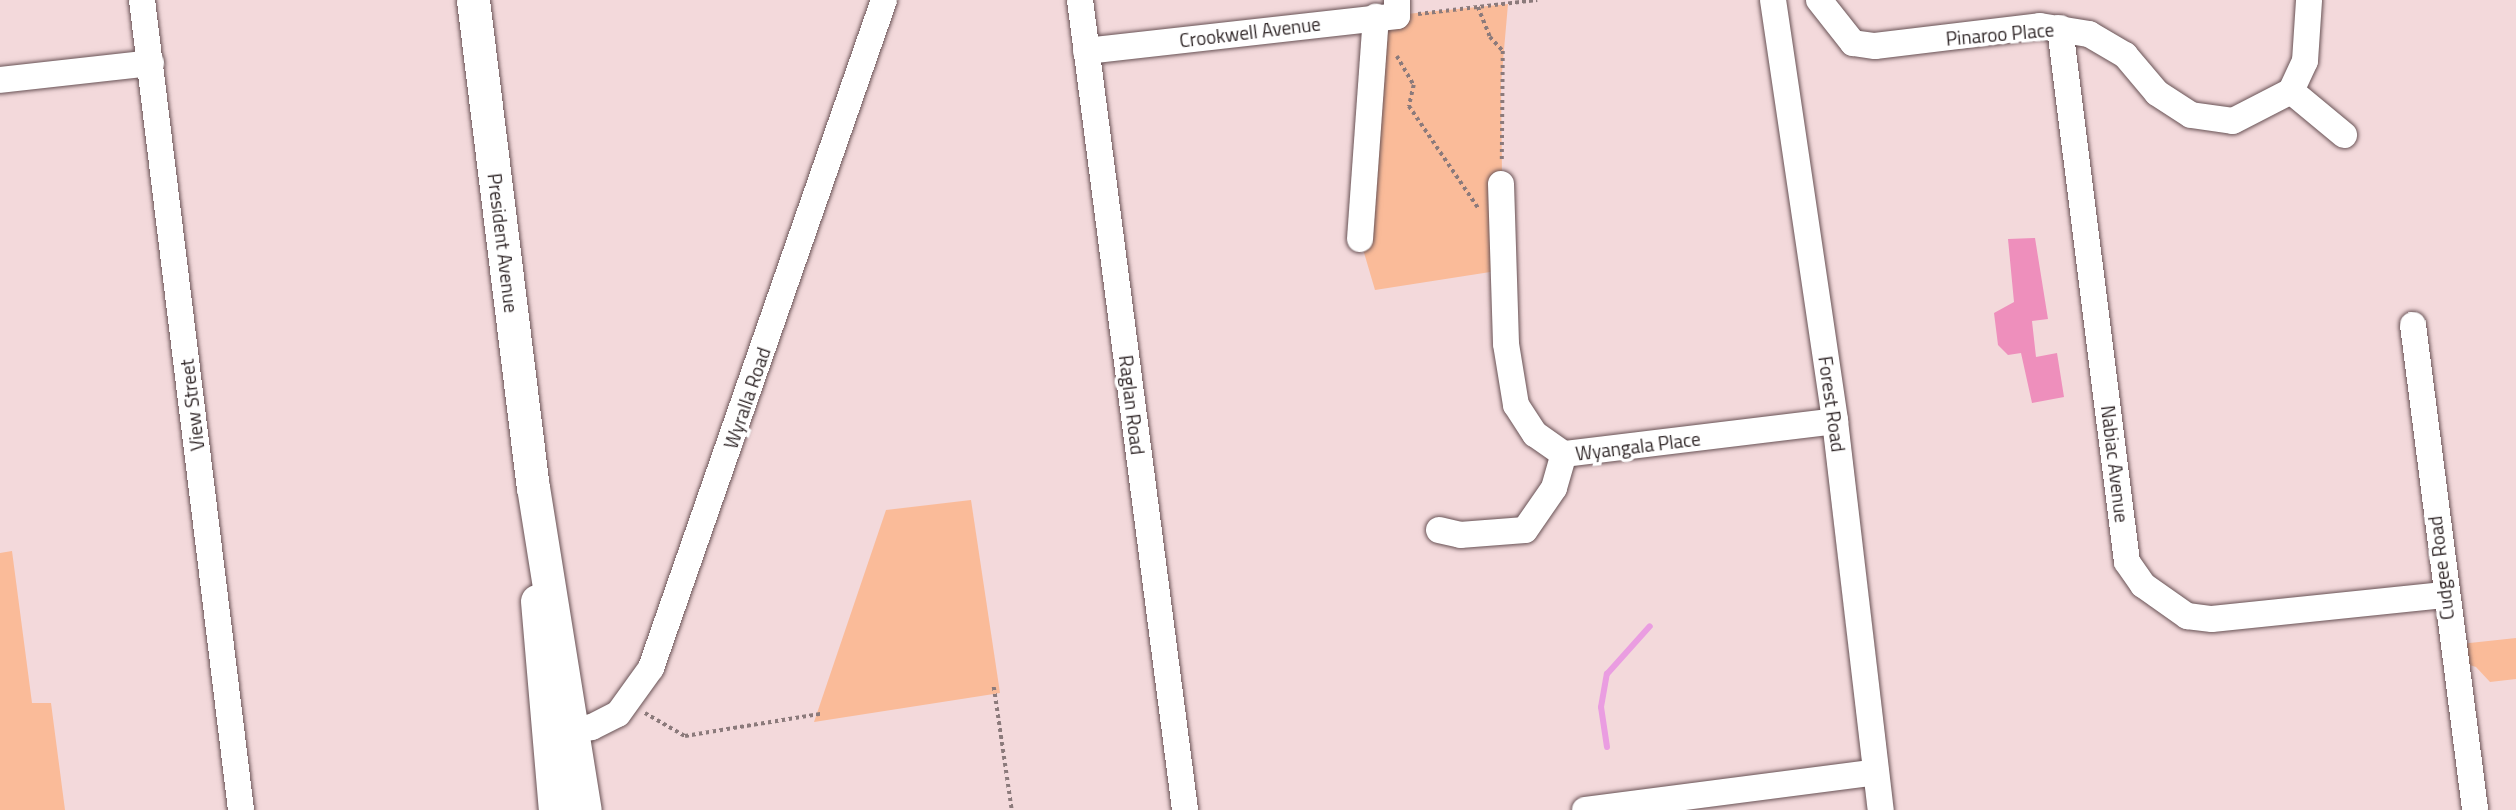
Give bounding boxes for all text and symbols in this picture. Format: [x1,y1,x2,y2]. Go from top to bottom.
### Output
street label: Crookwell Avenue [1178,12,1322,52]
street label: Pinaroo Place [1945,18,2055,50]
street label: President Avenue [483,172,523,314]
street label: Wyralla Road [719,344,775,452]
street label: Raglan Road [1115,354,1149,456]
street label: Forest Road [1814,355,1850,453]
street label: View Street [175,358,209,452]
street label: Nabiac Avenue [2096,404,2134,524]
street label: Wyangala Place [1574,427,1702,465]
street label: Cudgee Road [2423,515,2459,621]

